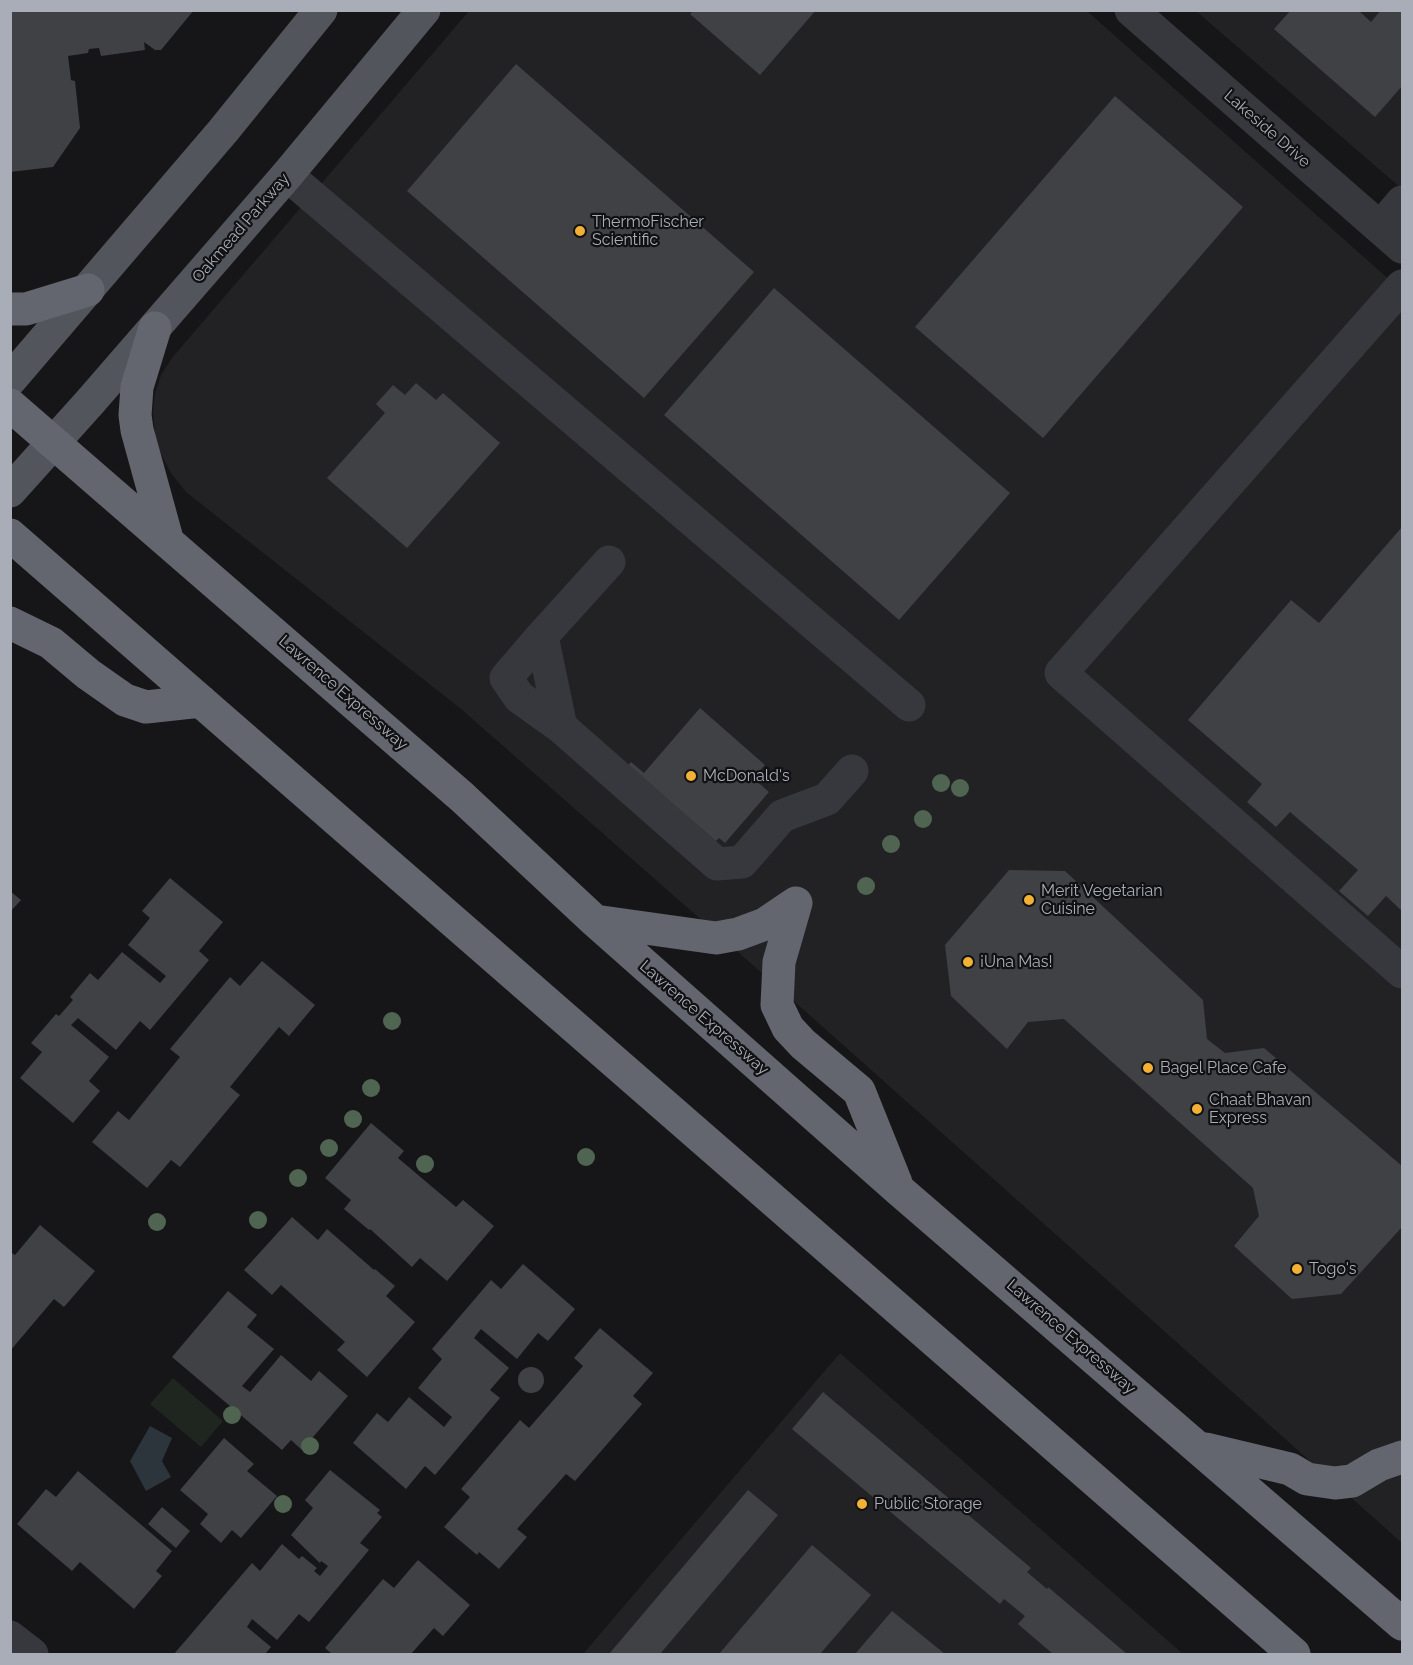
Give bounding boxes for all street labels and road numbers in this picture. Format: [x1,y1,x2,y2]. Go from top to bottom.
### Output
street label: Lakeside Drive [1220,86,1314,172]
street label: Oakmead Parkway [188,169,294,287]
street label: Lawrence Expressway [275,632,411,754]
street label: Lawrence Expressway [636,957,772,1079]
street label: Lawrence Expressway [1003,1276,1139,1398]

